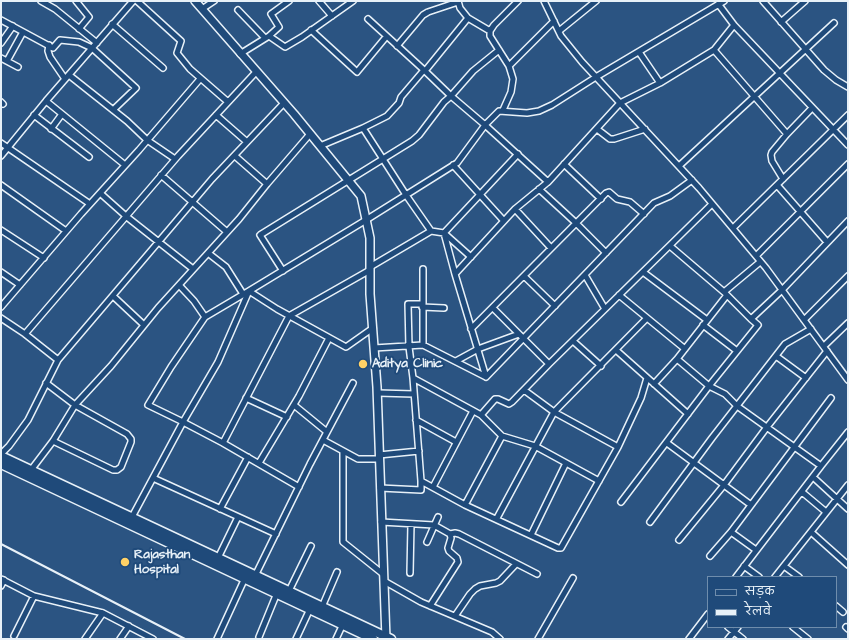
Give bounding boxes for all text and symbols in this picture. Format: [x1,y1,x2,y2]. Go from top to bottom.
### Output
place label: Aditya Clinic [372,356,443,372]
marker: Aditya Clinic [357,358,369,370]
place label: Rajasthan Hospital [134,547,190,578]
marker: Rajasthan Hospital [119,556,131,568]
legend [707,576,837,628]
text: सड़क [745,583,775,600]
text: रेलवे [745,603,771,620]

